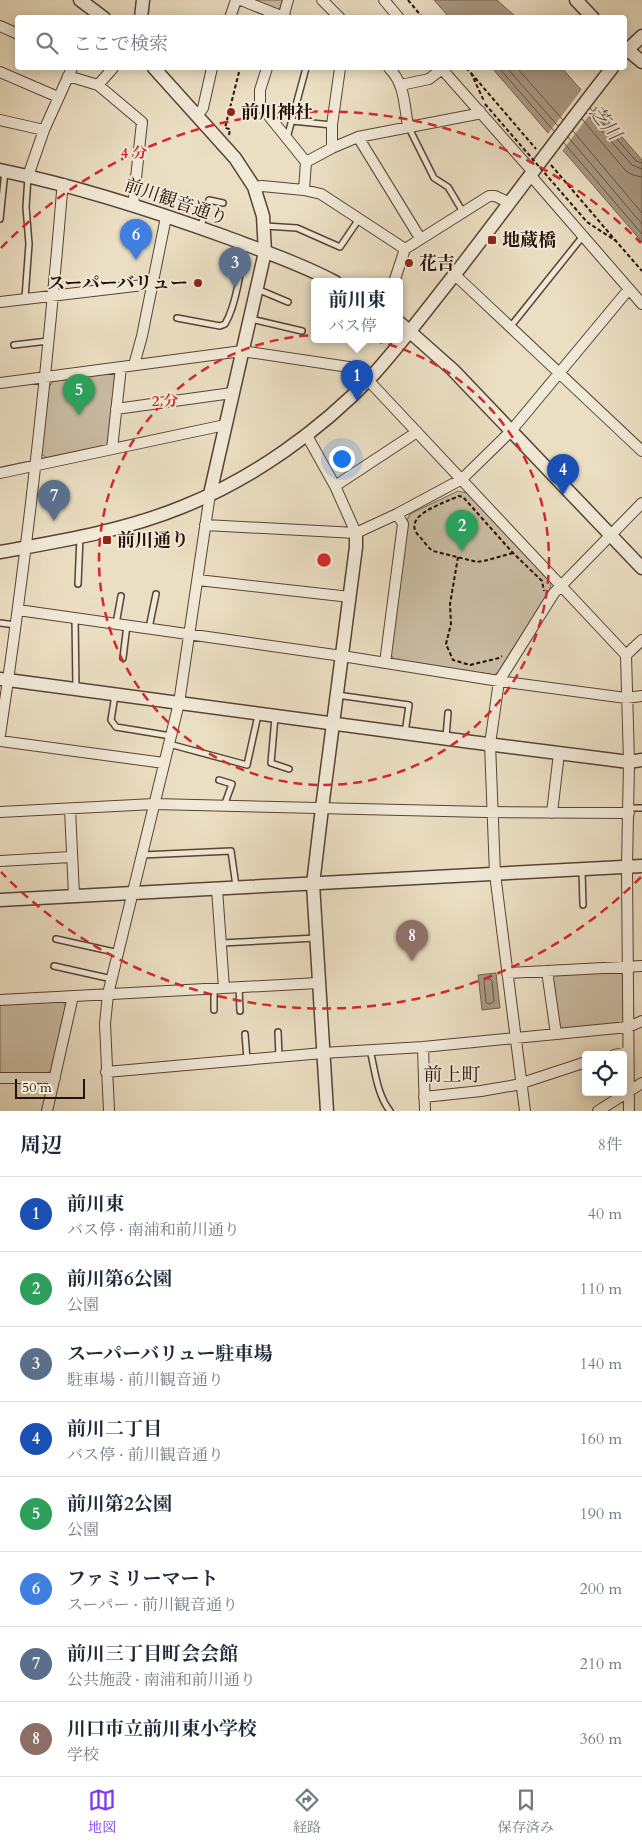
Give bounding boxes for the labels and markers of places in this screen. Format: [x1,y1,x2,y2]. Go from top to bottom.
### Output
place label: 前川神社 [241,100,313,125]
marker: 前川神社 [225,106,237,118]
pin: 6 [120,219,152,260]
place label: 地蔵橋 [502,228,556,253]
marker: 地蔵橋 [486,234,498,246]
pin: 3 [219,247,251,288]
place label: 花吉 [419,251,455,276]
marker: 花吉 [403,257,415,269]
place label: スーパーバリュー [47,271,188,296]
marker: スーパーバリュー [192,277,204,289]
pin: 1 [341,360,373,401]
pin: 5 [63,374,95,415]
pin: 4 [547,454,579,495]
pin: 7 [38,480,70,521]
pin: 2 [446,510,478,551]
place label: 前川通り [117,528,189,553]
marker: 前川通り [101,534,113,546]
centre of rings [315,551,333,569]
pin: 8 [396,920,428,961]

